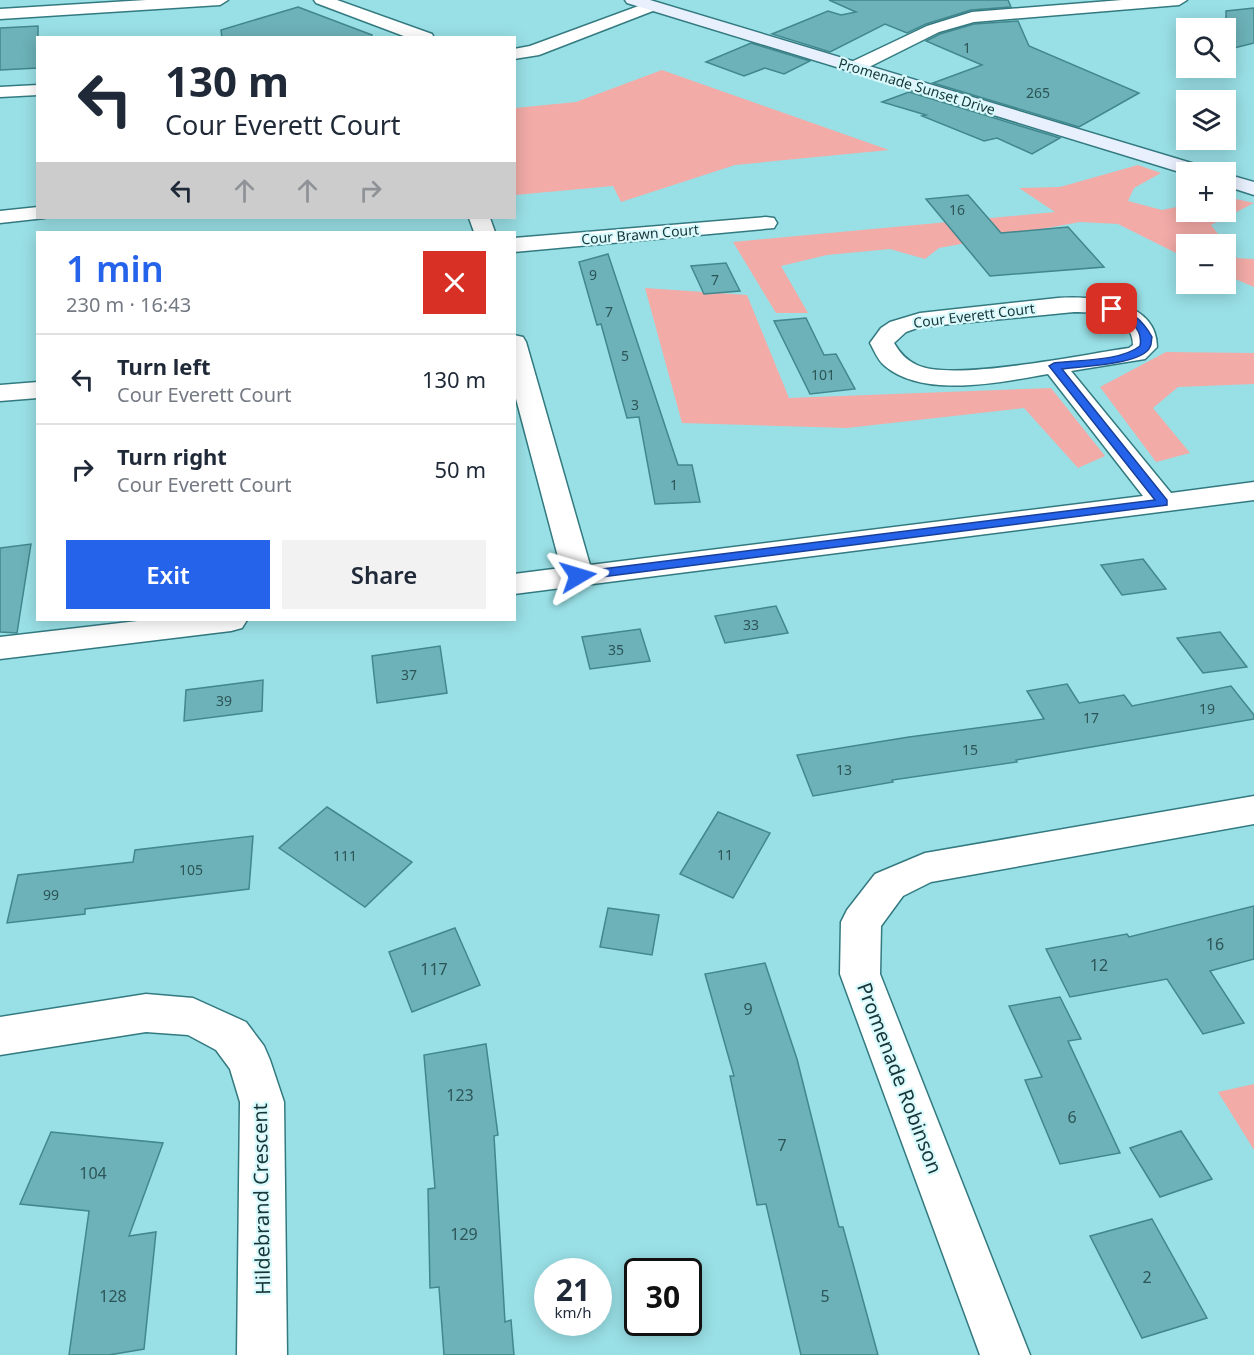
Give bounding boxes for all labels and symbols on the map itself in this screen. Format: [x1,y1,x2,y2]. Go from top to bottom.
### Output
house number: 1 [963,38,971,57]
street label: Promenade Sunset Drive [836,53,998,119]
house number: 265 [1026,83,1050,102]
house number: 16 [949,200,965,219]
street label: Cour Brawn Court [580,219,700,249]
house number: 9 [589,265,597,284]
house number: 7 [711,270,719,289]
pin [1086,283,1137,334]
street label: Cour Everett Court [912,298,1036,332]
house number: 7 [605,302,613,321]
house number: 5 [621,346,629,365]
house number: 101 [811,365,835,384]
house number: 3 [631,395,639,414]
house number: 1 [670,475,678,494]
position arrow [546,544,610,608]
house number: 33 [743,615,759,634]
house number: 35 [608,640,624,659]
house number: 37 [401,665,417,684]
house number: 39 [216,691,232,710]
house number: 19 [1199,699,1215,718]
house number: 17 [1083,708,1099,727]
house number: 15 [962,740,978,759]
house number: 13 [836,760,852,779]
house number: 11 [717,845,733,864]
house number: 111 [333,846,357,865]
house number: 105 [179,860,203,879]
house number: 99 [43,885,59,904]
house number: 16 [1206,933,1224,955]
house number: 12 [1090,954,1108,976]
house number: 117 [420,958,448,980]
street label: Promenade Robinson [851,978,949,1178]
house number: 9 [743,998,753,1020]
house number: 123 [446,1084,474,1106]
street label: Hildebrand Crescent [246,1103,276,1295]
house number: 6 [1067,1106,1077,1128]
house number: 7 [777,1134,787,1156]
house number: 104 [79,1162,107,1184]
house number: 129 [450,1223,478,1245]
speed limit sign: 30 [624,1258,702,1336]
house number: 2 [1142,1266,1152,1288]
house number: 128 [99,1285,127,1307]
house number: 5 [820,1285,830,1307]

